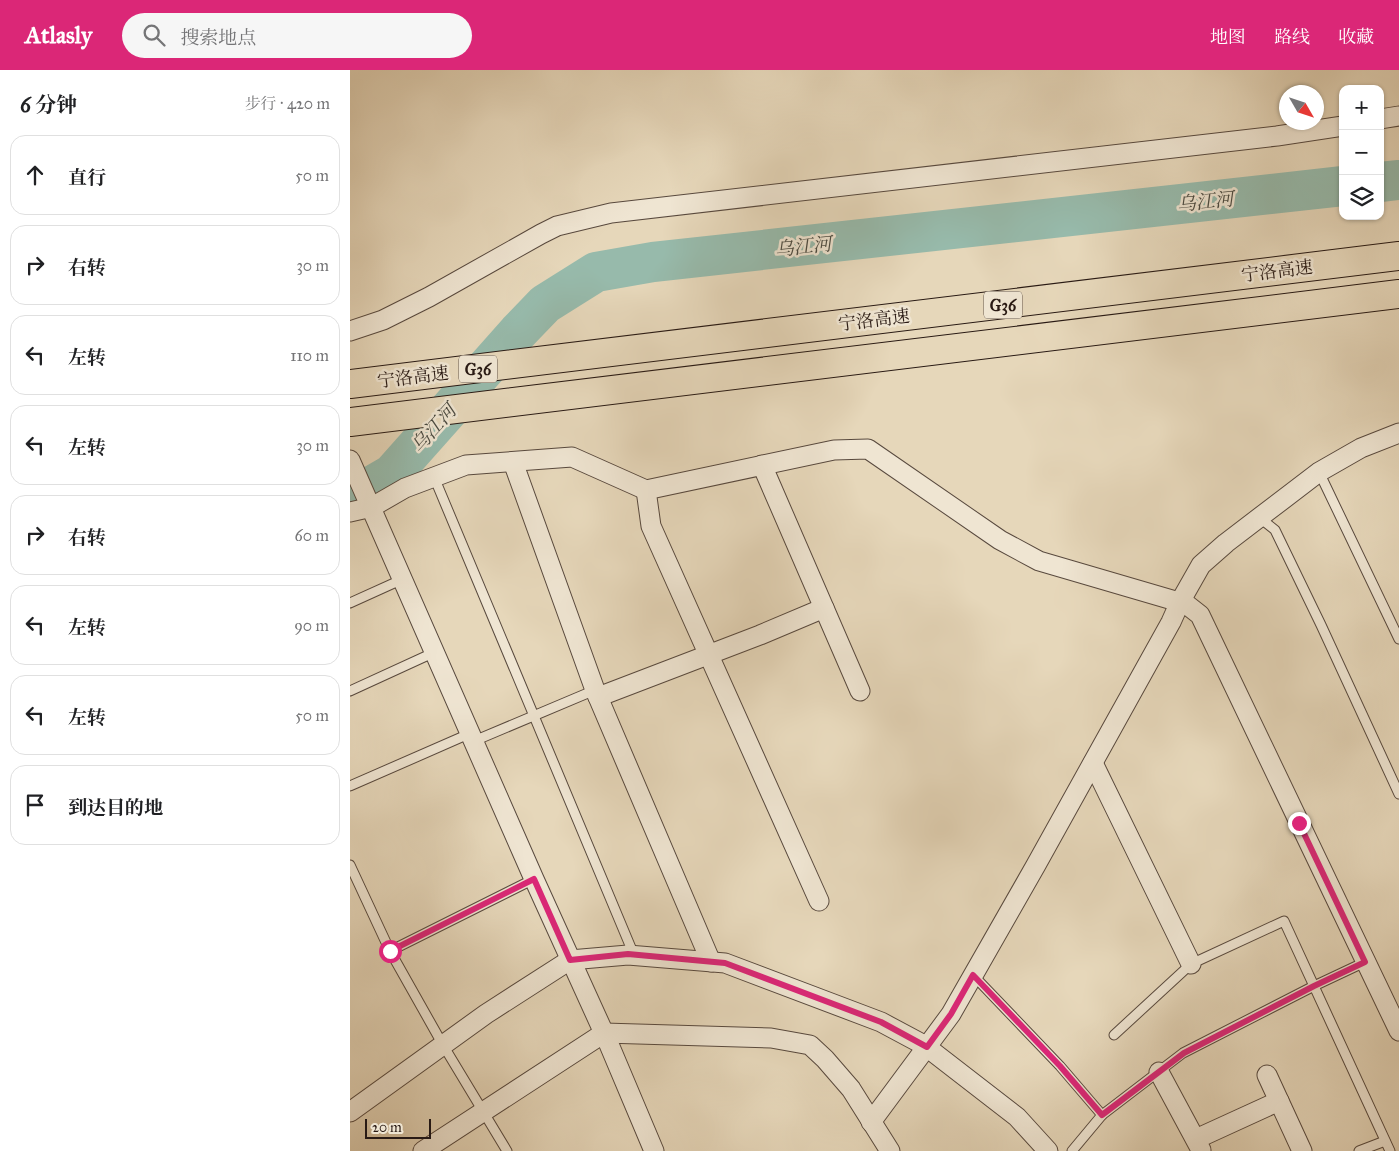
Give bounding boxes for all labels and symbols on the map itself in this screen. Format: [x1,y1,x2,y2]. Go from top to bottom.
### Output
north arrow [1279,85,1324,130]
water label: 乌江河 [1175,187,1238,216]
water label: 乌江河 [773,232,836,261]
street label: 宁洛高速 [1240,256,1314,286]
road number: G36 [984,292,1022,318]
street label: 宁洛高速 [837,305,911,335]
road number: G36 [459,356,497,382]
street label: 宁洛高速 [376,362,450,392]
water label: 乌江河 [406,397,463,457]
route end [1288,812,1311,835]
route start [379,940,402,963]
scale bar [365,1116,431,1139]

